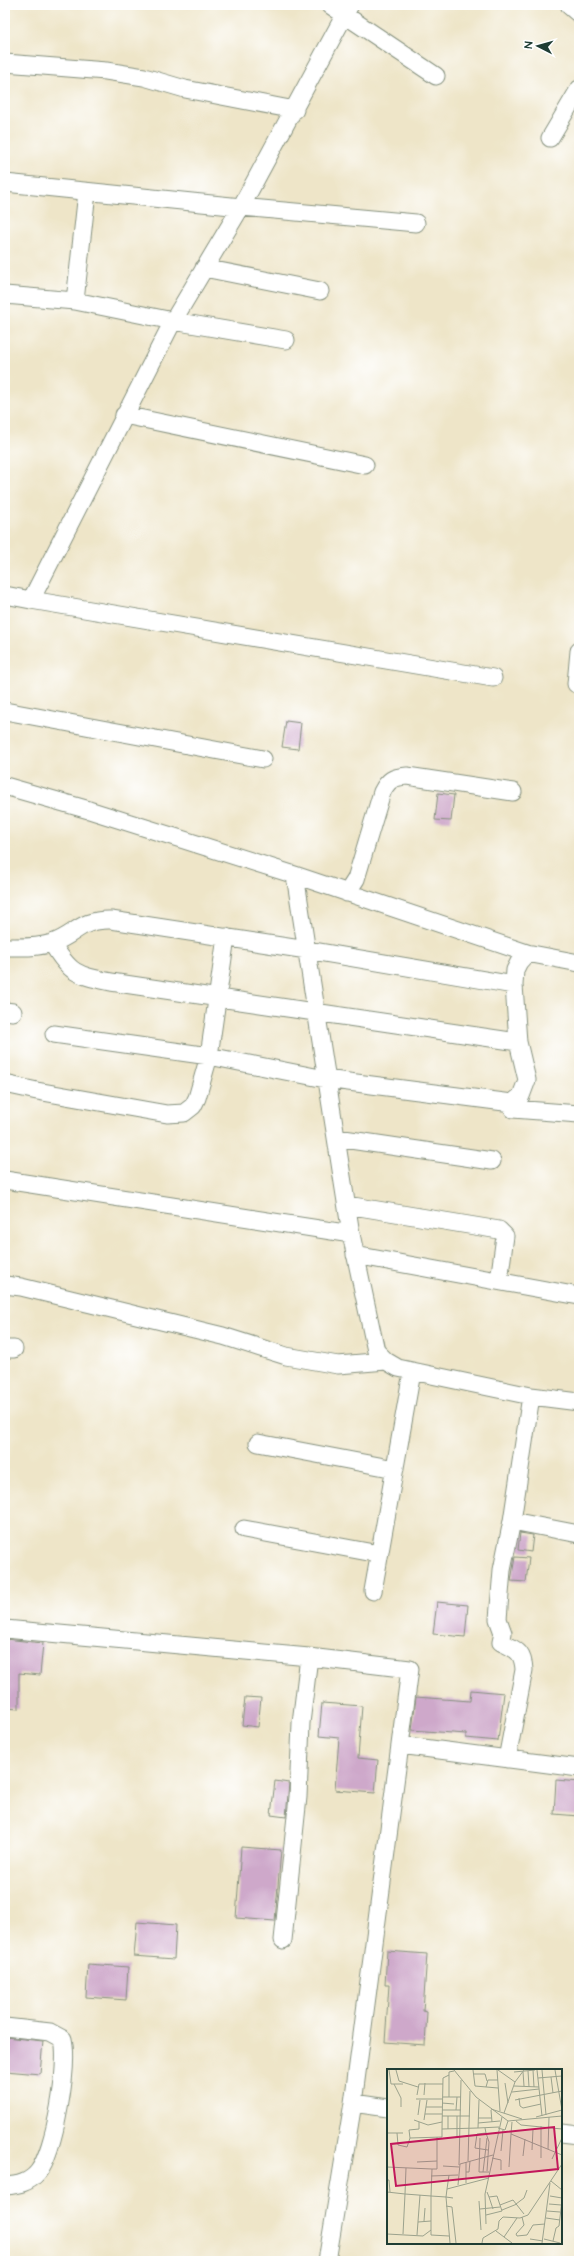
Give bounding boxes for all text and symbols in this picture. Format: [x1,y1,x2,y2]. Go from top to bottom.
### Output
north arrow [518,26,558,66]
text: N [521,41,536,49]
inset map [387,2069,562,2244]

